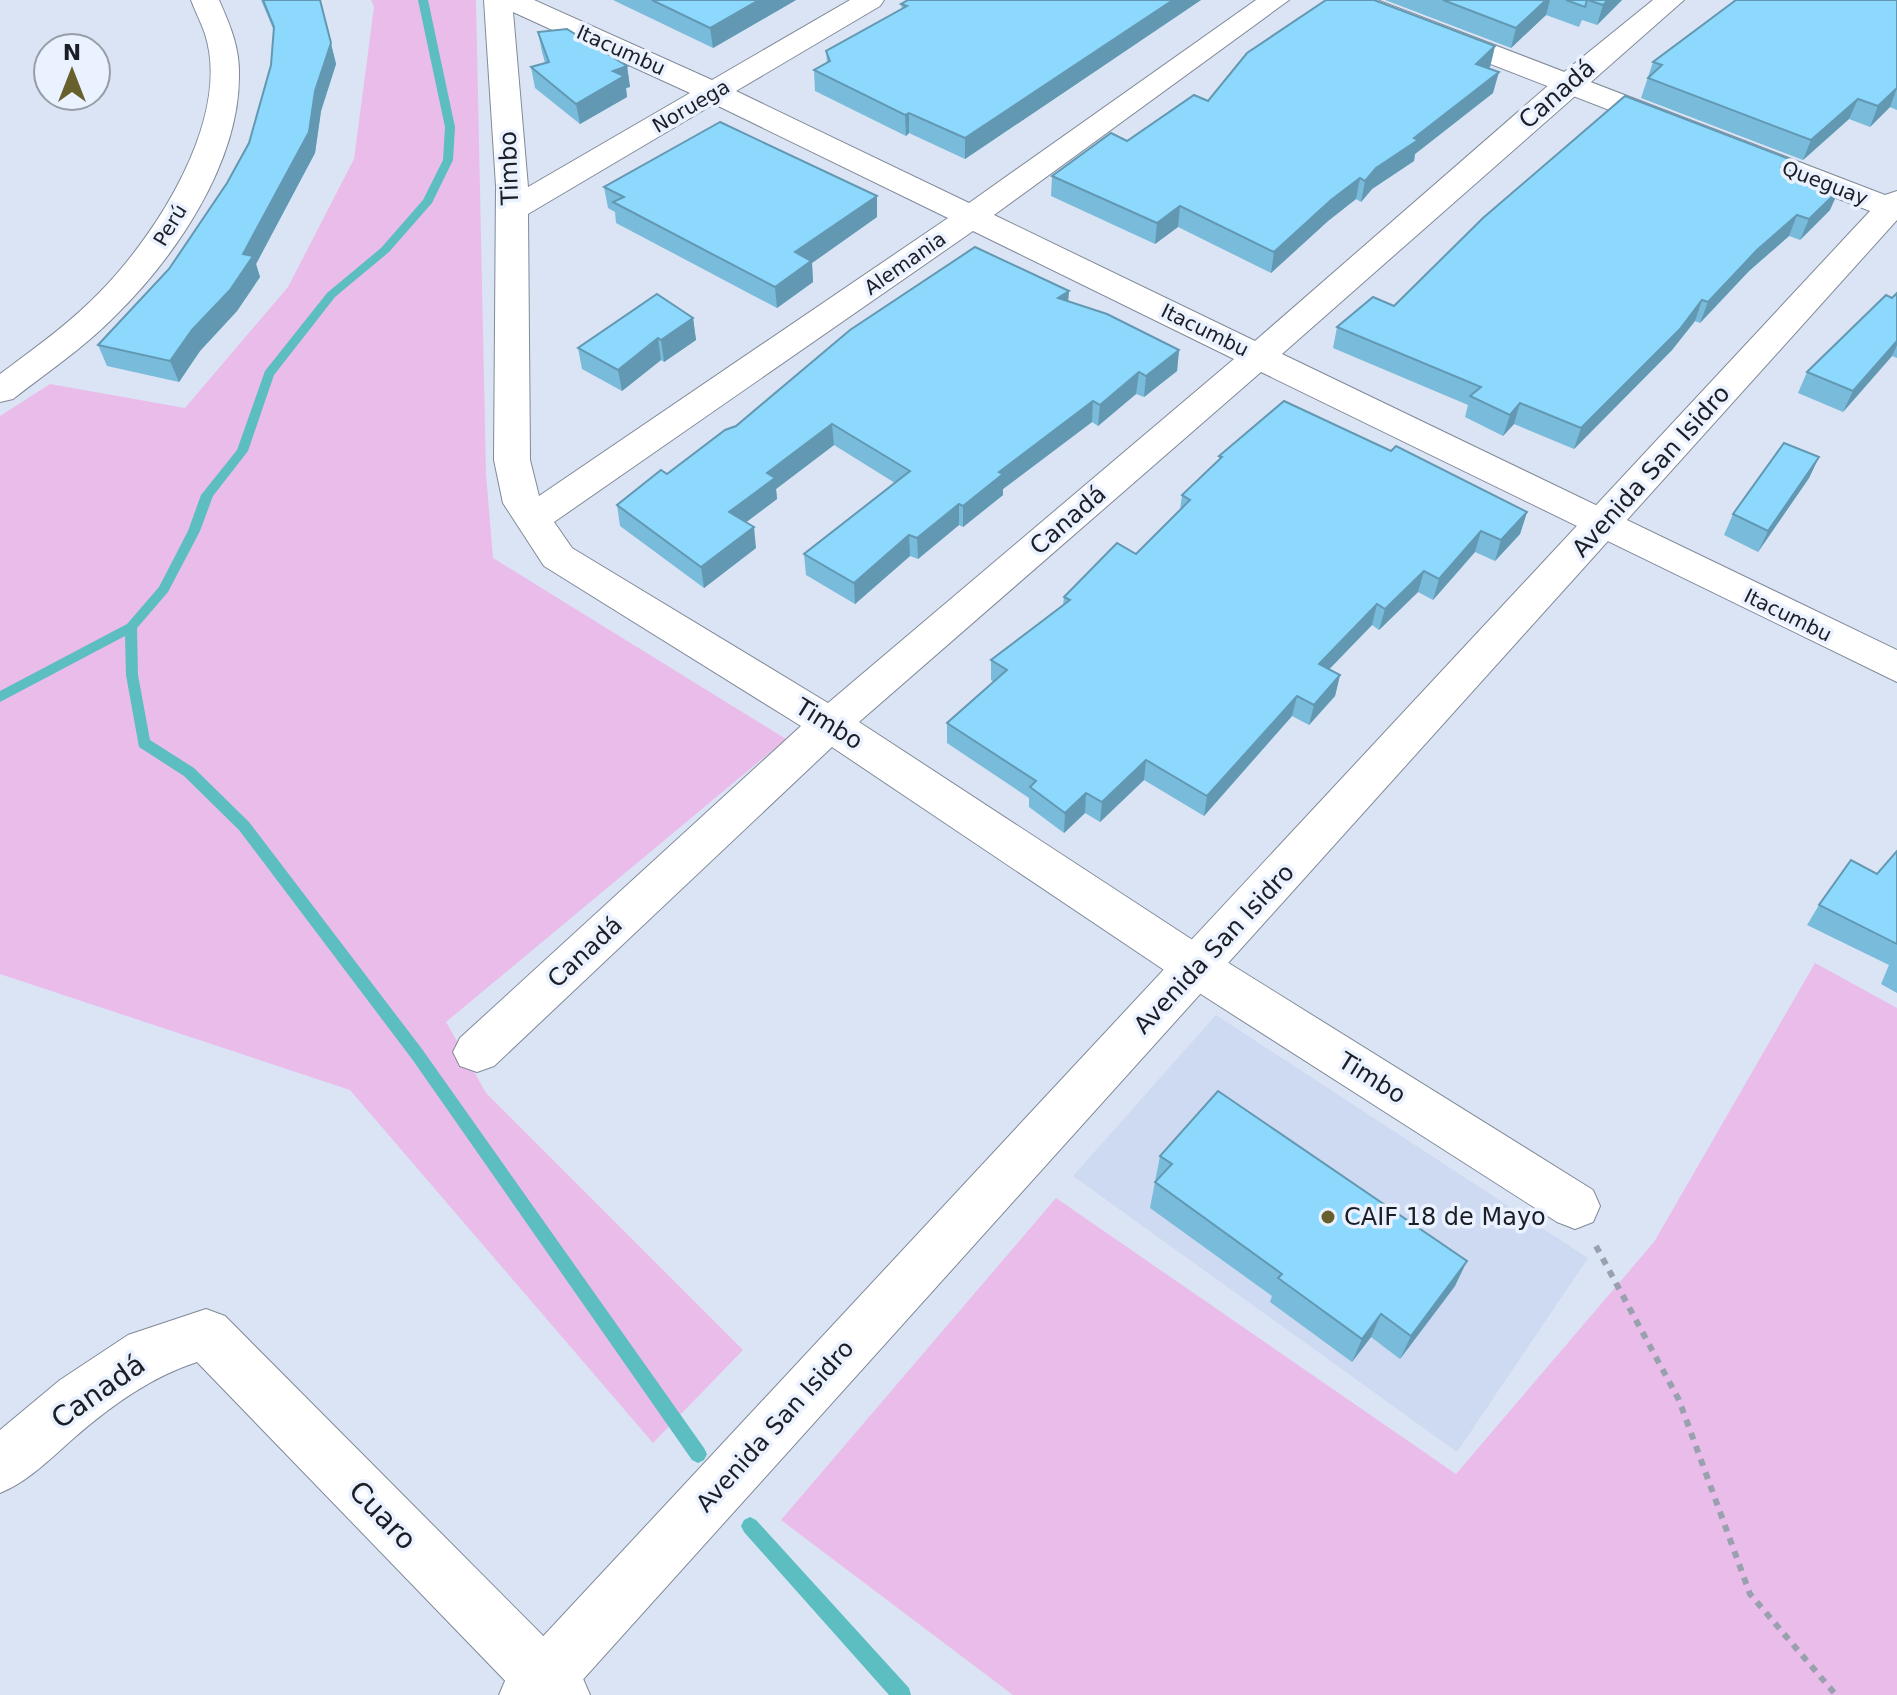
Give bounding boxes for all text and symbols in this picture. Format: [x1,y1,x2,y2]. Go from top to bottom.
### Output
street label: Itacumbu [573,20,669,80]
north arrow [32,32,112,112]
text: N [63,40,81,65]
street label: Canadá [1513,53,1601,135]
street label: Noruega [648,74,734,138]
street label: Timbo [494,131,524,206]
street label: Queguay [1779,156,1872,210]
street label: Perú [148,200,192,250]
street label: Alemania [860,226,950,300]
street label: Itacumbu [1157,298,1253,362]
street label: Avenida San Isidro [1566,379,1736,563]
street label: Canadá [1024,479,1112,561]
street label: Itacumbu [1740,583,1836,647]
street label: Timbo [789,692,868,755]
street label: Avenida San Isidro [1128,858,1300,1040]
street label: Canadá [542,911,628,993]
street label: Timbo [1332,1046,1411,1109]
place label: CAIF 18 de Mayo [1344,1203,1546,1231]
marker: CAIF 18 de Mayo [1319,1208,1337,1226]
street label: Avenida San Isidro [690,1334,860,1518]
street label: Canadá [45,1347,151,1435]
street label: Cuaro [342,1474,423,1556]

